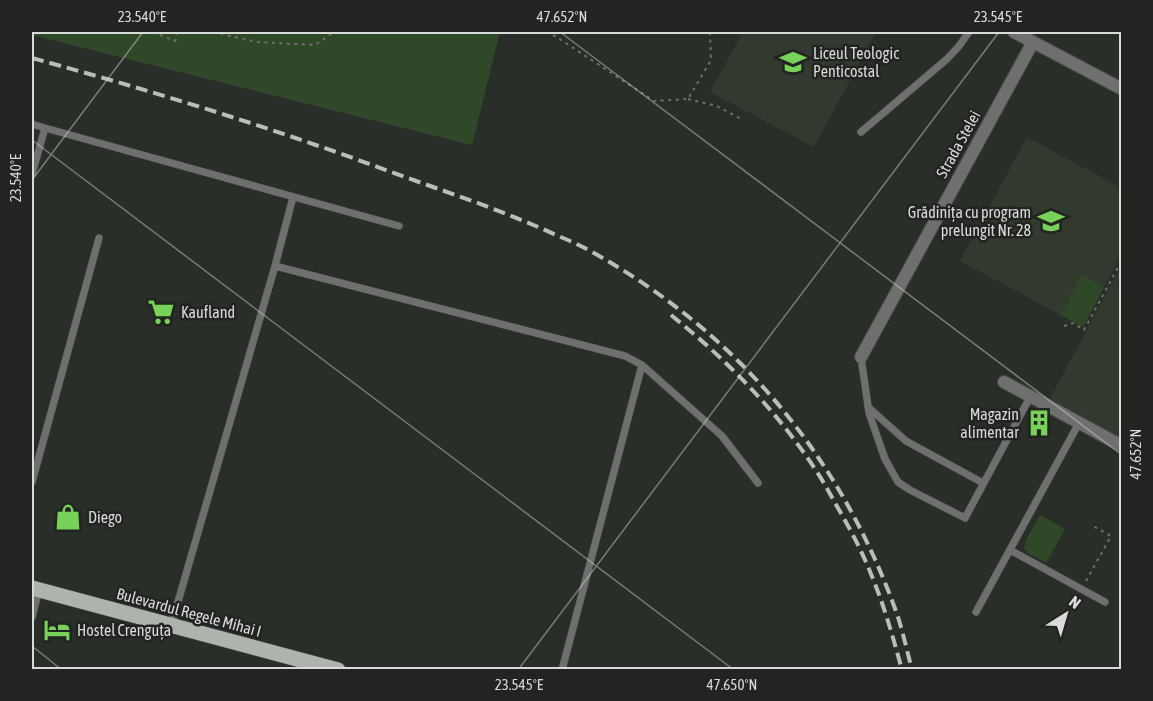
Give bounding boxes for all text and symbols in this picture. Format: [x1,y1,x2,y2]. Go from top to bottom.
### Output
text: 23.540°E [118,8,167,25]
text: 47.652°N [537,8,587,25]
text: 23.545°E [974,8,1023,25]
place label: Liceul Teologic Penticostal [813,44,899,80]
school or university icon: Liceul Teologic Penticostal [778,47,808,77]
street label: Strada Stelei [932,107,984,181]
text: 23.540°E [7,153,24,202]
place label: Grădinița cu program prelungit Nr. 28 [908,203,1031,240]
school or university icon: Grădinița cu program prelungit Nr. 28 [1036,206,1066,236]
supermarket icon: Kaufland [146,297,176,327]
place label: Kaufland [181,303,235,321]
place label: Magazin alimentar [960,405,1019,441]
building icon: Magazin alimentar [1024,408,1054,438]
text: 47.652°N [1127,429,1144,479]
shop icon: Diego [53,502,83,532]
place label: Diego [88,508,122,527]
street label: Bulevardul Regele Mihai I [114,584,263,641]
north arrow [1036,584,1096,644]
text: N [1066,592,1084,612]
hotel icon: Hostel Crenguța [42,615,72,645]
place label: Hostel Crenguța [77,621,171,640]
text: 23.545°E [495,676,544,693]
text: 47.650°N [707,676,757,693]

